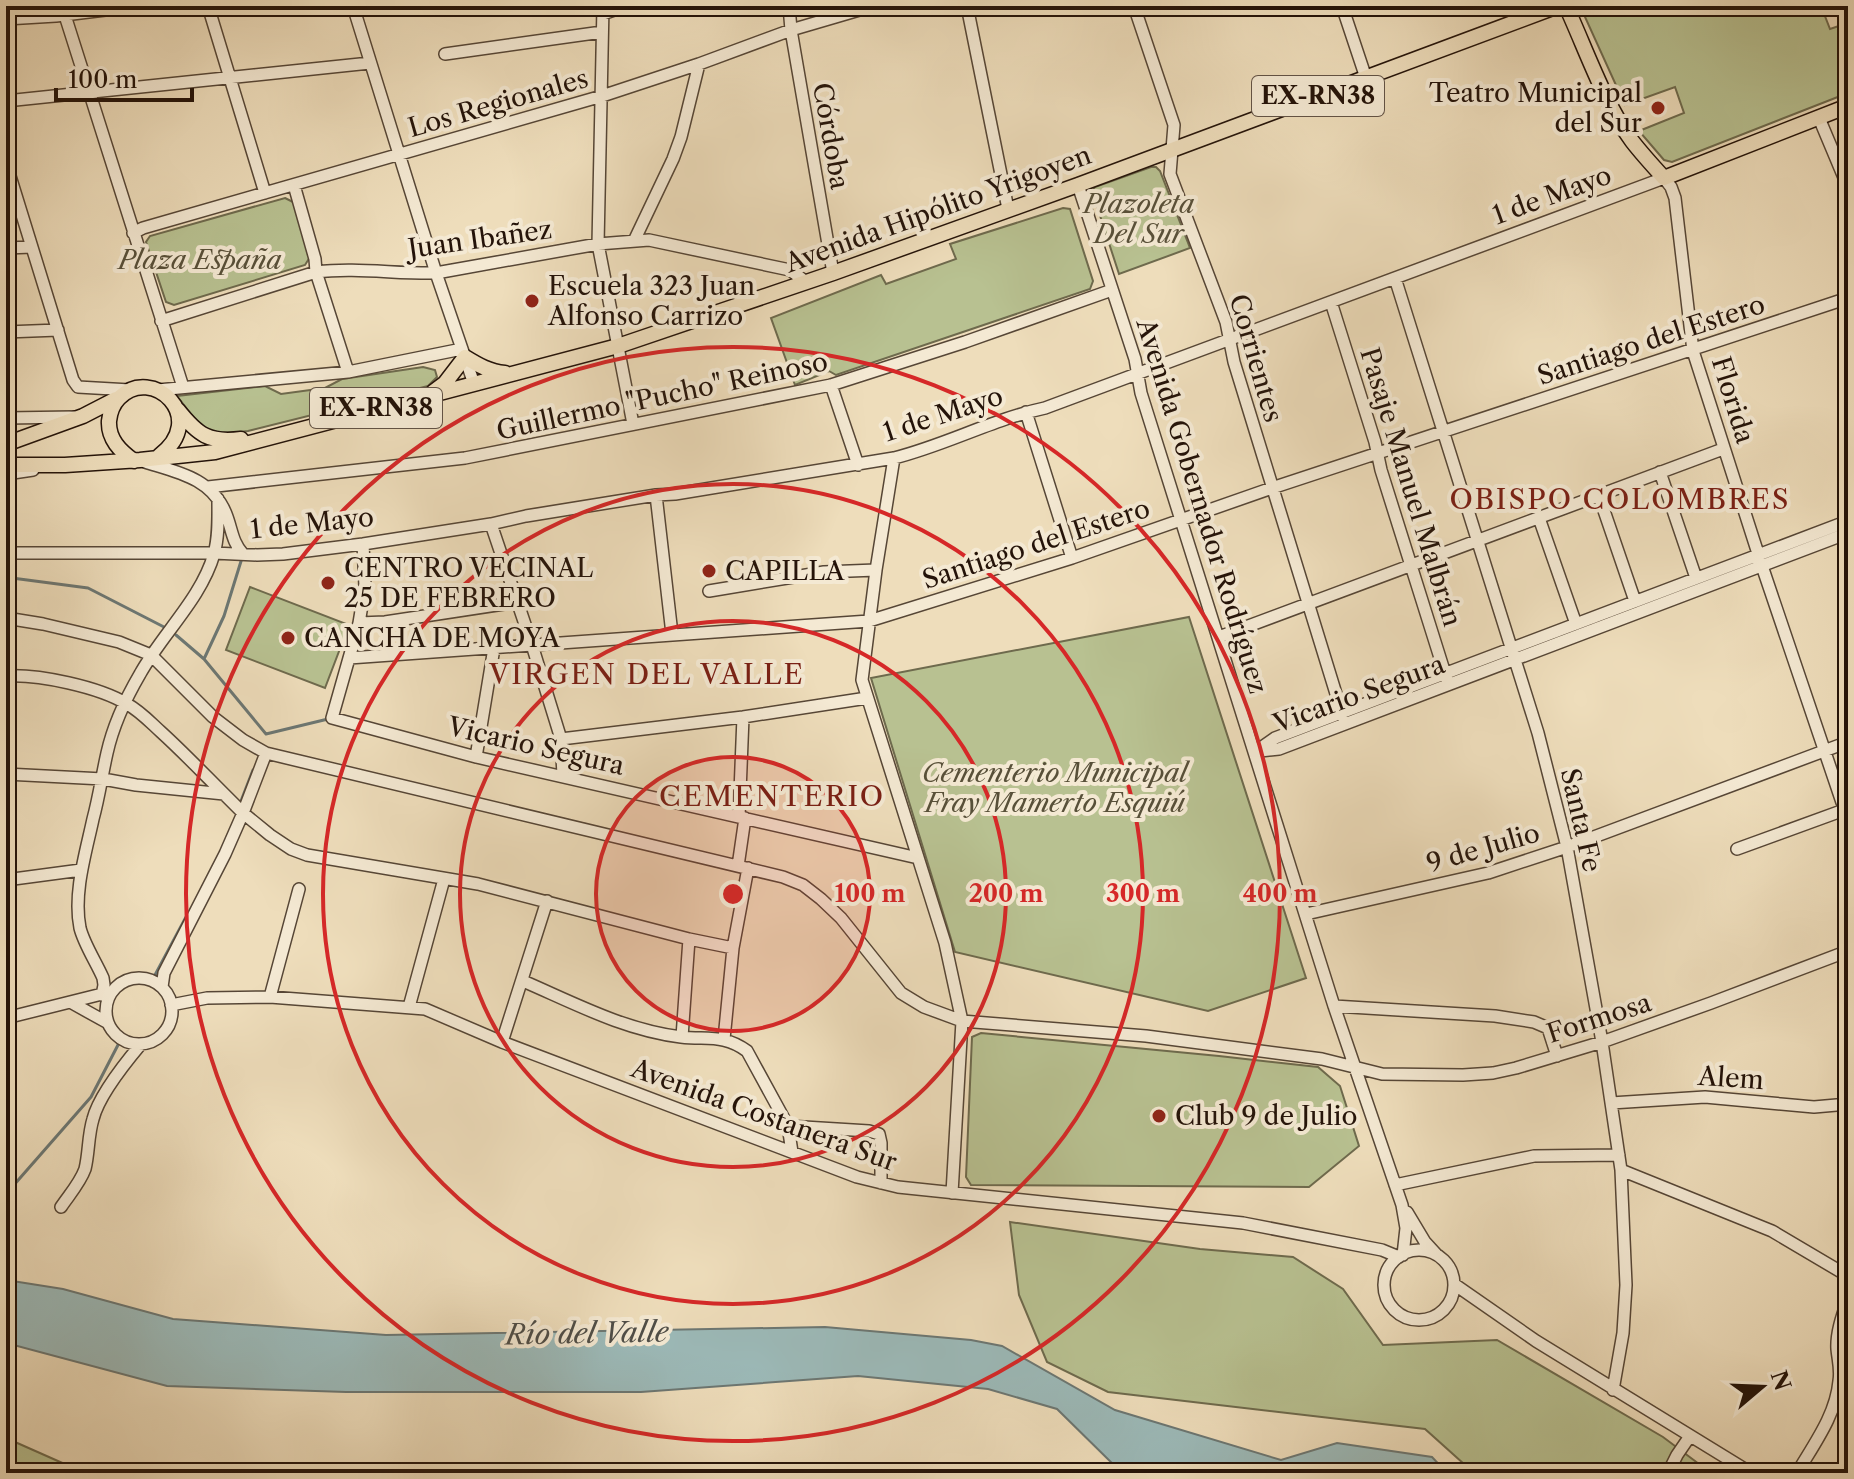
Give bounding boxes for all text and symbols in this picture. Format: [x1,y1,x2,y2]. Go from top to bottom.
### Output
scale bar [56,52,192,102]
street label: Los Regionales [404,62,592,144]
text: 100 m [68,65,137,94]
road number: EX-RN38 [1252,76,1384,116]
place label: Teatro Municipal del Sur [1429,77,1642,139]
street label: Córdoba [806,80,856,192]
marker: Teatro Municipal del Sur [1649,99,1667,117]
street label: Avenida Hipólito Yrigoyen [780,139,1095,280]
street label: 1 de Mayo [1488,159,1616,231]
park label: Plazoleta Del Sur [1081,188,1195,250]
street label: Juan Ibañez [402,213,554,265]
park label: Plaza España [116,244,282,276]
place label: Escuela 323 Juan Alfonso Carrizo [547,270,755,332]
street label: Santiago del Estero [1533,288,1769,392]
street label: Corrientes [1222,290,1290,426]
marker: Escuela 323 Juan Alfonso Carrizo [523,292,541,310]
street label: Avenida Gobernador Rodríguez [1129,314,1274,697]
street label: Pasaje Manuel Malbrán [1353,344,1469,630]
street label: Guillermo "Pucho" Reinoso [493,345,831,447]
street label: Florida [1705,353,1761,447]
street label: 1 de Mayo [879,380,1007,448]
road number: EX-RN38 [310,388,442,428]
district label: OBISPO COLOMBRES [1449,482,1791,516]
street label: Santiago del Estero [918,492,1154,596]
street label: 1 de Mayo [249,501,375,545]
place label: CENTRO VECINAL 25 DE FEBRERO [344,552,593,614]
place label: CAPILLA [725,555,845,587]
marker: CAPILLA [700,562,718,580]
marker: CENTRO VECINAL 25 DE FEBRERO [319,574,337,592]
place label: CANCHA DE MOYA [304,622,561,654]
marker: CANCHA DE MOYA [279,629,297,647]
street label: Vicario Segura [1268,648,1449,740]
district label: VIRGEN DEL VALLE [488,657,805,691]
street label: Vicario Segura [444,710,628,782]
park label: Cementerio Municipal Fray Mamerto Esquiú [922,757,1191,819]
street label: Santa Fe [1554,765,1608,875]
district label: CEMENTERIO [659,779,885,813]
street label: 9 de Julio [1423,817,1543,879]
text: 100 m [834,879,906,908]
text: 200 m [969,879,1043,908]
text: 300 m [1106,879,1180,908]
text: 400 m [1243,879,1317,908]
centre of rings [719,880,747,908]
street label: Formosa [1543,986,1656,1050]
street label: Avenida Costanera Sur [626,1052,901,1178]
street label: Alem [1696,1060,1765,1096]
place label: Club 9 de Julio [1175,1100,1357,1132]
marker: Club 9 de Julio [1150,1107,1168,1125]
water label: Río del Valle [503,1315,670,1351]
north arrow [1722,1347,1802,1427]
text: N [1765,1367,1796,1394]

